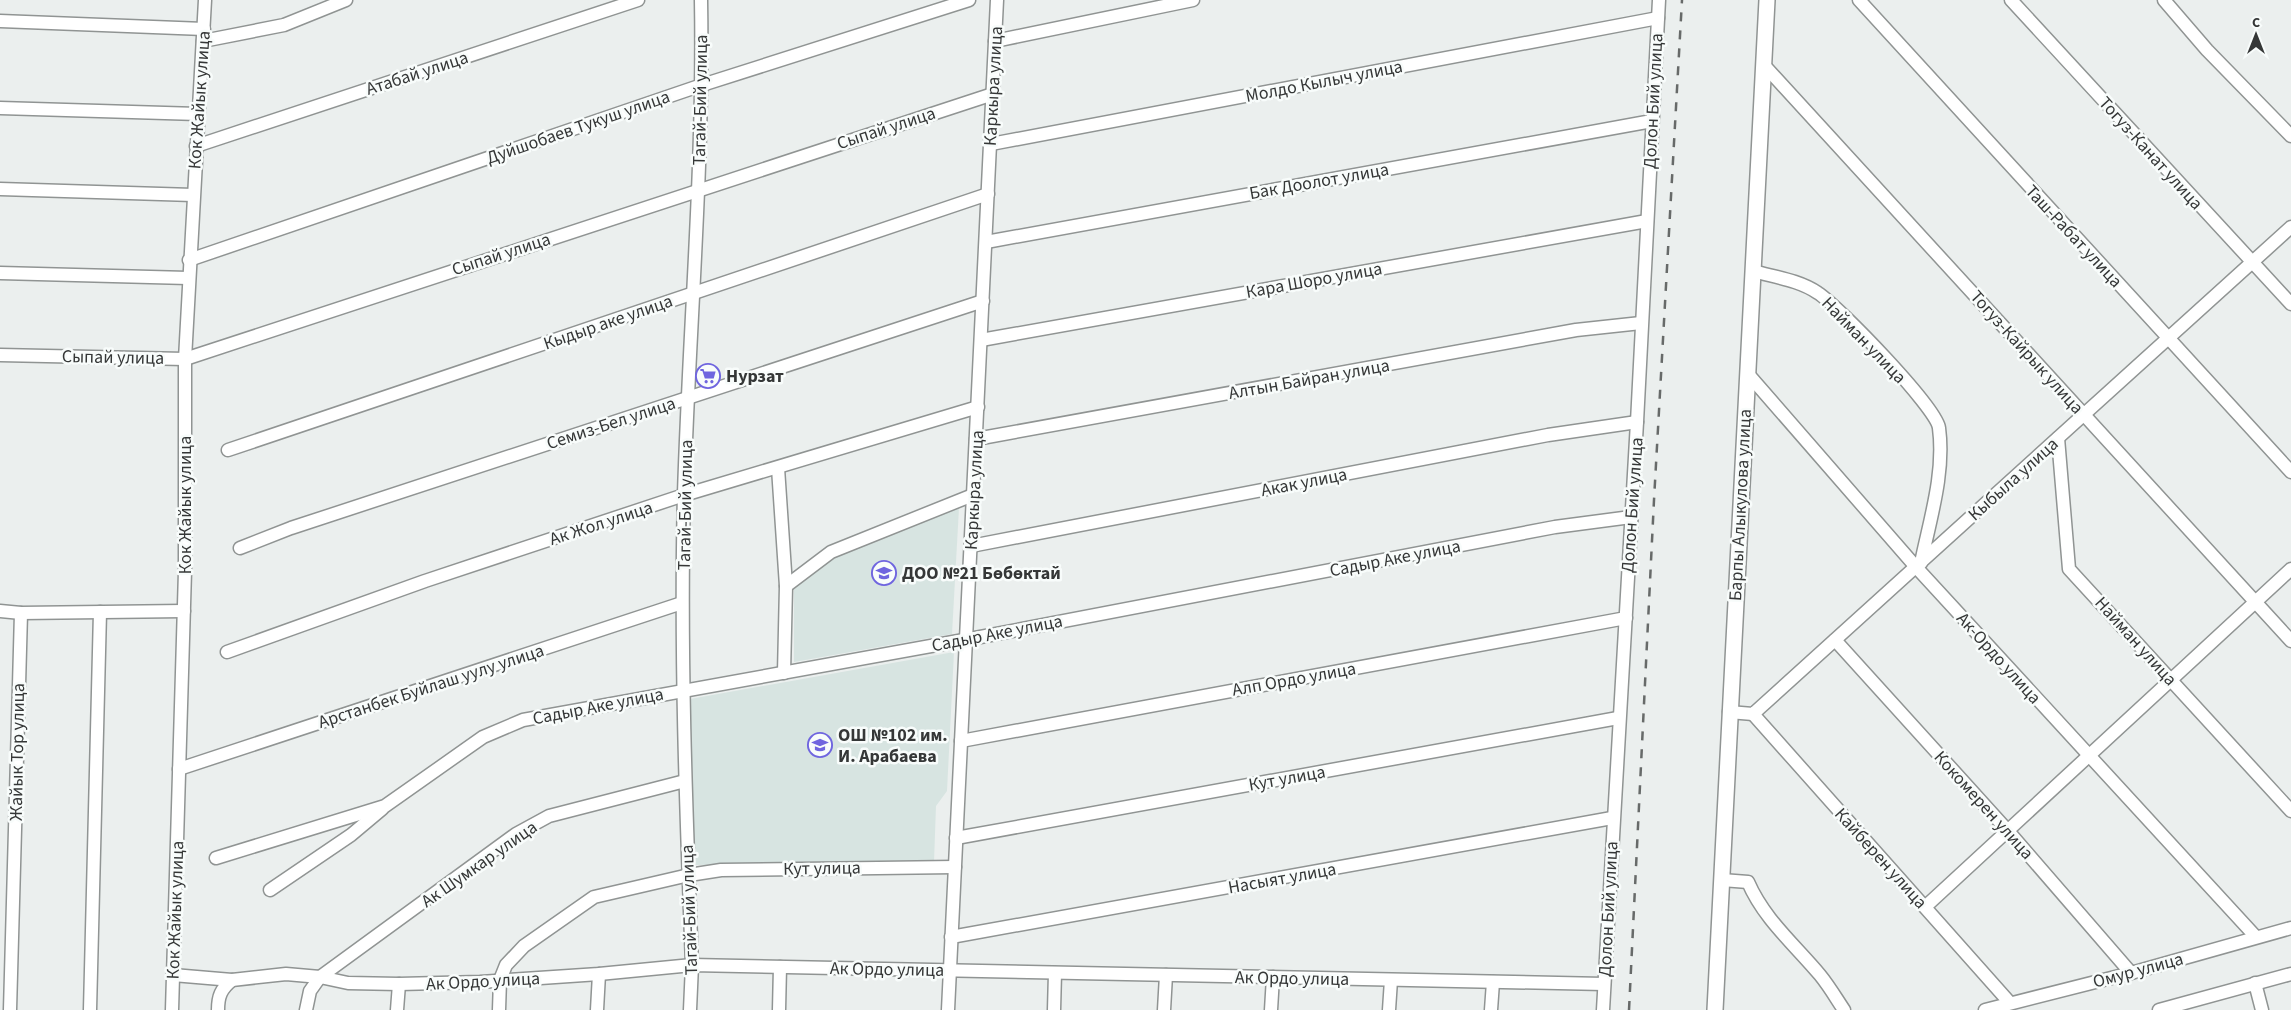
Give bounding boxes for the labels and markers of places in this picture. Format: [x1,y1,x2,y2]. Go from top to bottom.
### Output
supermarket icon: Нурзат [695,363,721,389]
place label: Нурзат [726,364,784,389]
school or university icon: ДОО №21 Бөбөктай [871,560,897,586]
place label: ДОО №21 Бөбөктай [902,561,1061,586]
place label: ОШ №102 им. И. Арабаева [838,723,948,769]
school or university icon: ОШ №102 им. И. Арабаева [807,732,833,758]

